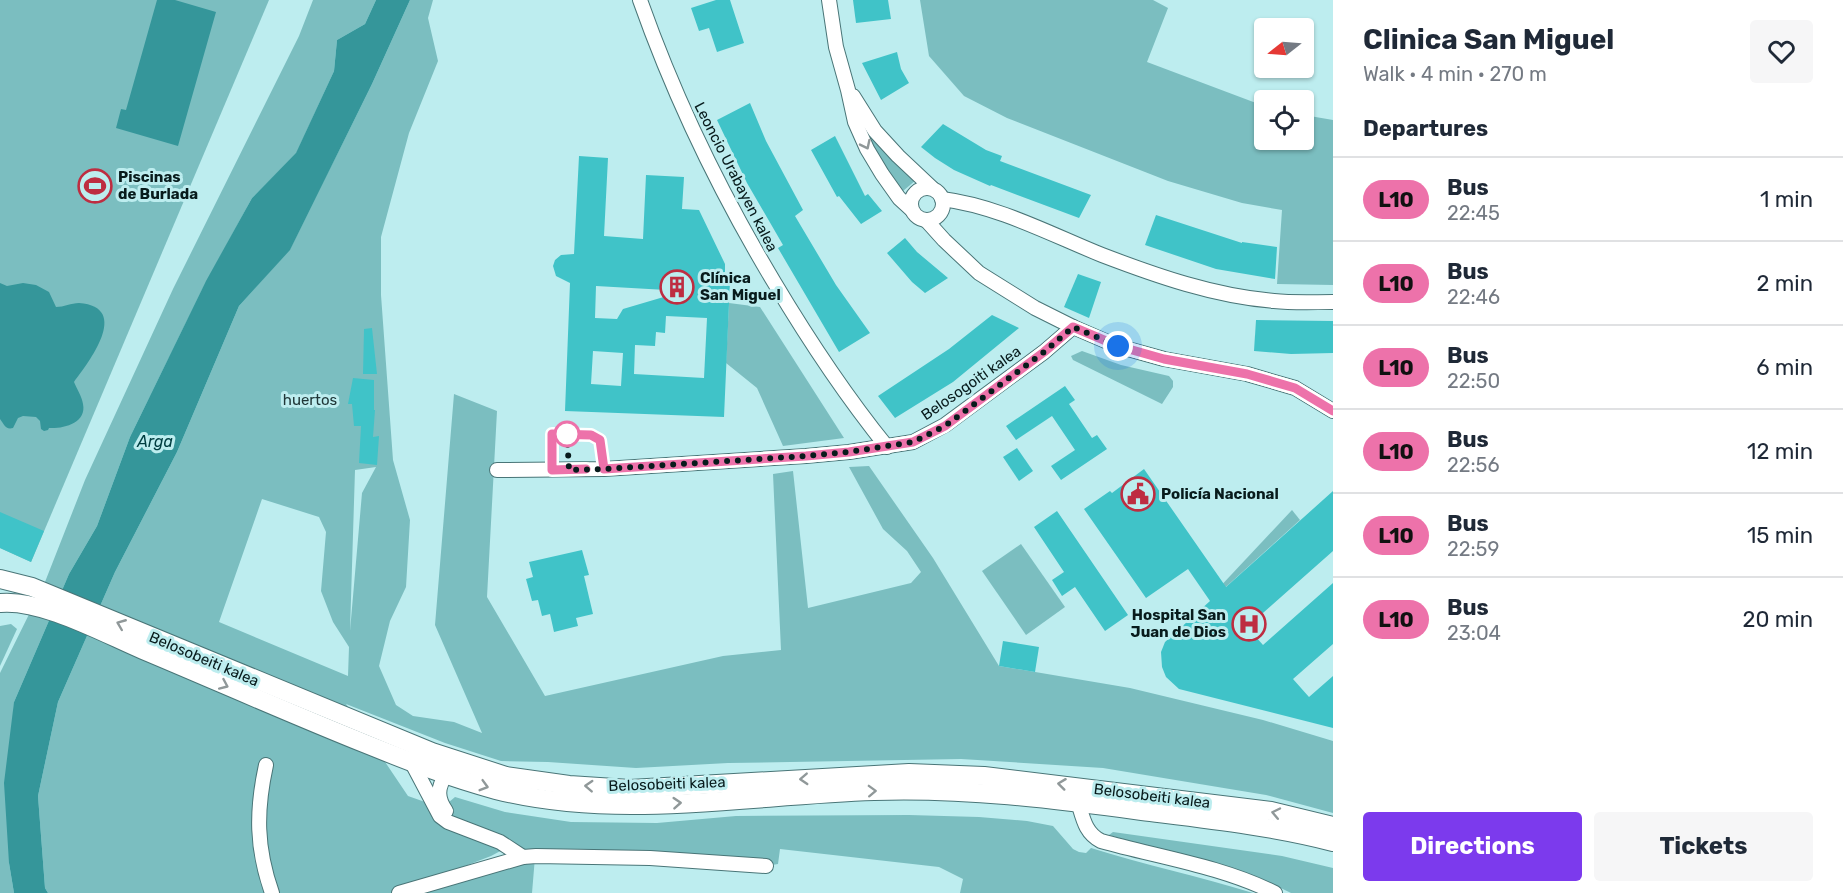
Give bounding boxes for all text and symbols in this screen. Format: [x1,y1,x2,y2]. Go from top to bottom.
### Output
north arrow [1254,18,1314,78]
map controls [1254,18,1314,150]
button: heart [1750,20,1813,83]
text: Clinica San Miguel [1363,23,1614,56]
text: Walk · 4 min · 270 m [1363,62,1547,86]
button: locate [1254,90,1314,150]
street label: Leoncio Urabayen kalea [690,99,782,255]
text: Departures [1363,115,1488,142]
one-way arrow [859,139,870,149]
sports icon: Piscinas de Burlada [77,168,113,204]
place label: Piscinas de Burlada [118,168,198,203]
text: Bus [1447,174,1489,201]
text: 1 min [1760,186,1813,213]
text: L10 [1378,187,1414,212]
text: 22:45 [1447,201,1500,225]
text: Bus [1447,258,1489,285]
building icon: Clínica San Miguel [659,269,695,305]
place label: Clínica San Miguel [700,269,781,304]
text: 2 min [1756,270,1813,297]
text: L10 [1378,271,1414,296]
text: 22:46 [1447,285,1500,309]
your location [1103,331,1133,361]
street label: Belosogoiti kalea [918,342,1024,424]
text: Bus [1447,342,1489,369]
text: 6 min [1756,354,1813,381]
text: L10 [1378,355,1414,380]
text: 22:50 [1447,369,1500,393]
park label: huertos [283,391,338,409]
unlabelled marker [554,421,580,447]
text: Bus [1447,426,1489,453]
water label: Arga [136,432,173,451]
text: 12 min [1747,438,1813,465]
text: L10 [1378,439,1414,464]
text: 22:56 [1447,453,1500,477]
public building icon: Policía Nacional [1120,476,1156,512]
place label: Policía Nacional [1161,485,1279,503]
text: Bus [1447,510,1489,537]
text: 15 min [1747,522,1813,549]
text: L10 [1378,523,1414,548]
text: 22:59 [1447,537,1499,561]
text: Bus [1447,594,1489,621]
place label: Hospital San Juan de Dios [1131,606,1226,641]
hospital icon: Hospital San Juan de Dios [1231,606,1267,642]
text: 20 min [1743,606,1813,633]
text: L10 [1378,607,1414,632]
one-way arrow [116,619,127,631]
text: 23:04 [1447,621,1501,645]
street label: Belosobeiti kalea [147,628,261,690]
one-way arrow [218,678,229,690]
one-way arrow [800,772,809,785]
street label: Belosobeiti kalea [608,773,726,795]
one-way arrow [479,779,489,792]
one-way arrow [1057,779,1066,791]
one-way arrow [584,780,593,793]
street label: Belosobeiti kalea [1093,780,1211,812]
one-way arrow [868,785,877,797]
one-way arrow [673,796,682,809]
one-way arrow [1271,807,1281,820]
button: Directions [1363,812,1582,881]
button: Tickets [1594,812,1813,881]

